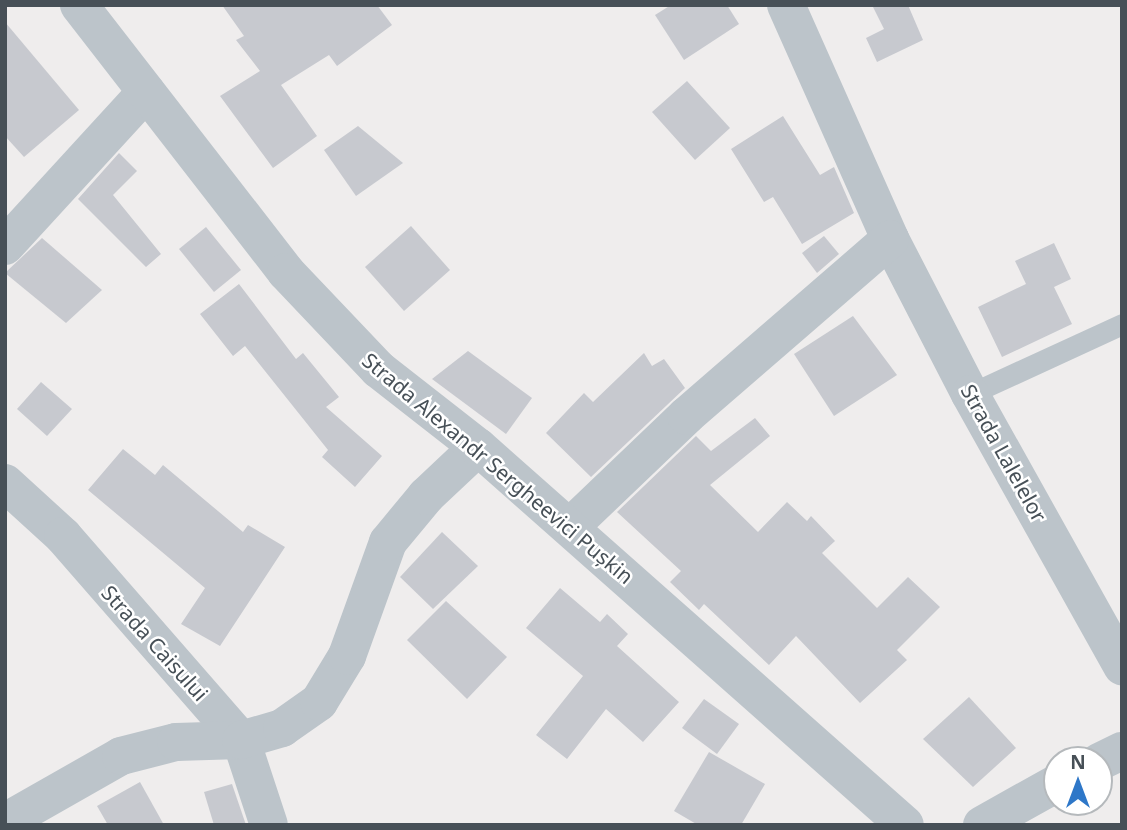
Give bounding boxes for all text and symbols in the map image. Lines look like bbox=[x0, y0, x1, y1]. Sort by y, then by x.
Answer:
street label: Strada Alexandr Sergheevici Pușkin bbox=[357, 347, 639, 589]
street label: Strada Lalelelor bbox=[956, 380, 1052, 526]
street label: Strada Caisului bbox=[97, 580, 213, 706]
north arrow bbox=[1043, 746, 1113, 816]
text: N bbox=[1070, 749, 1086, 775]

